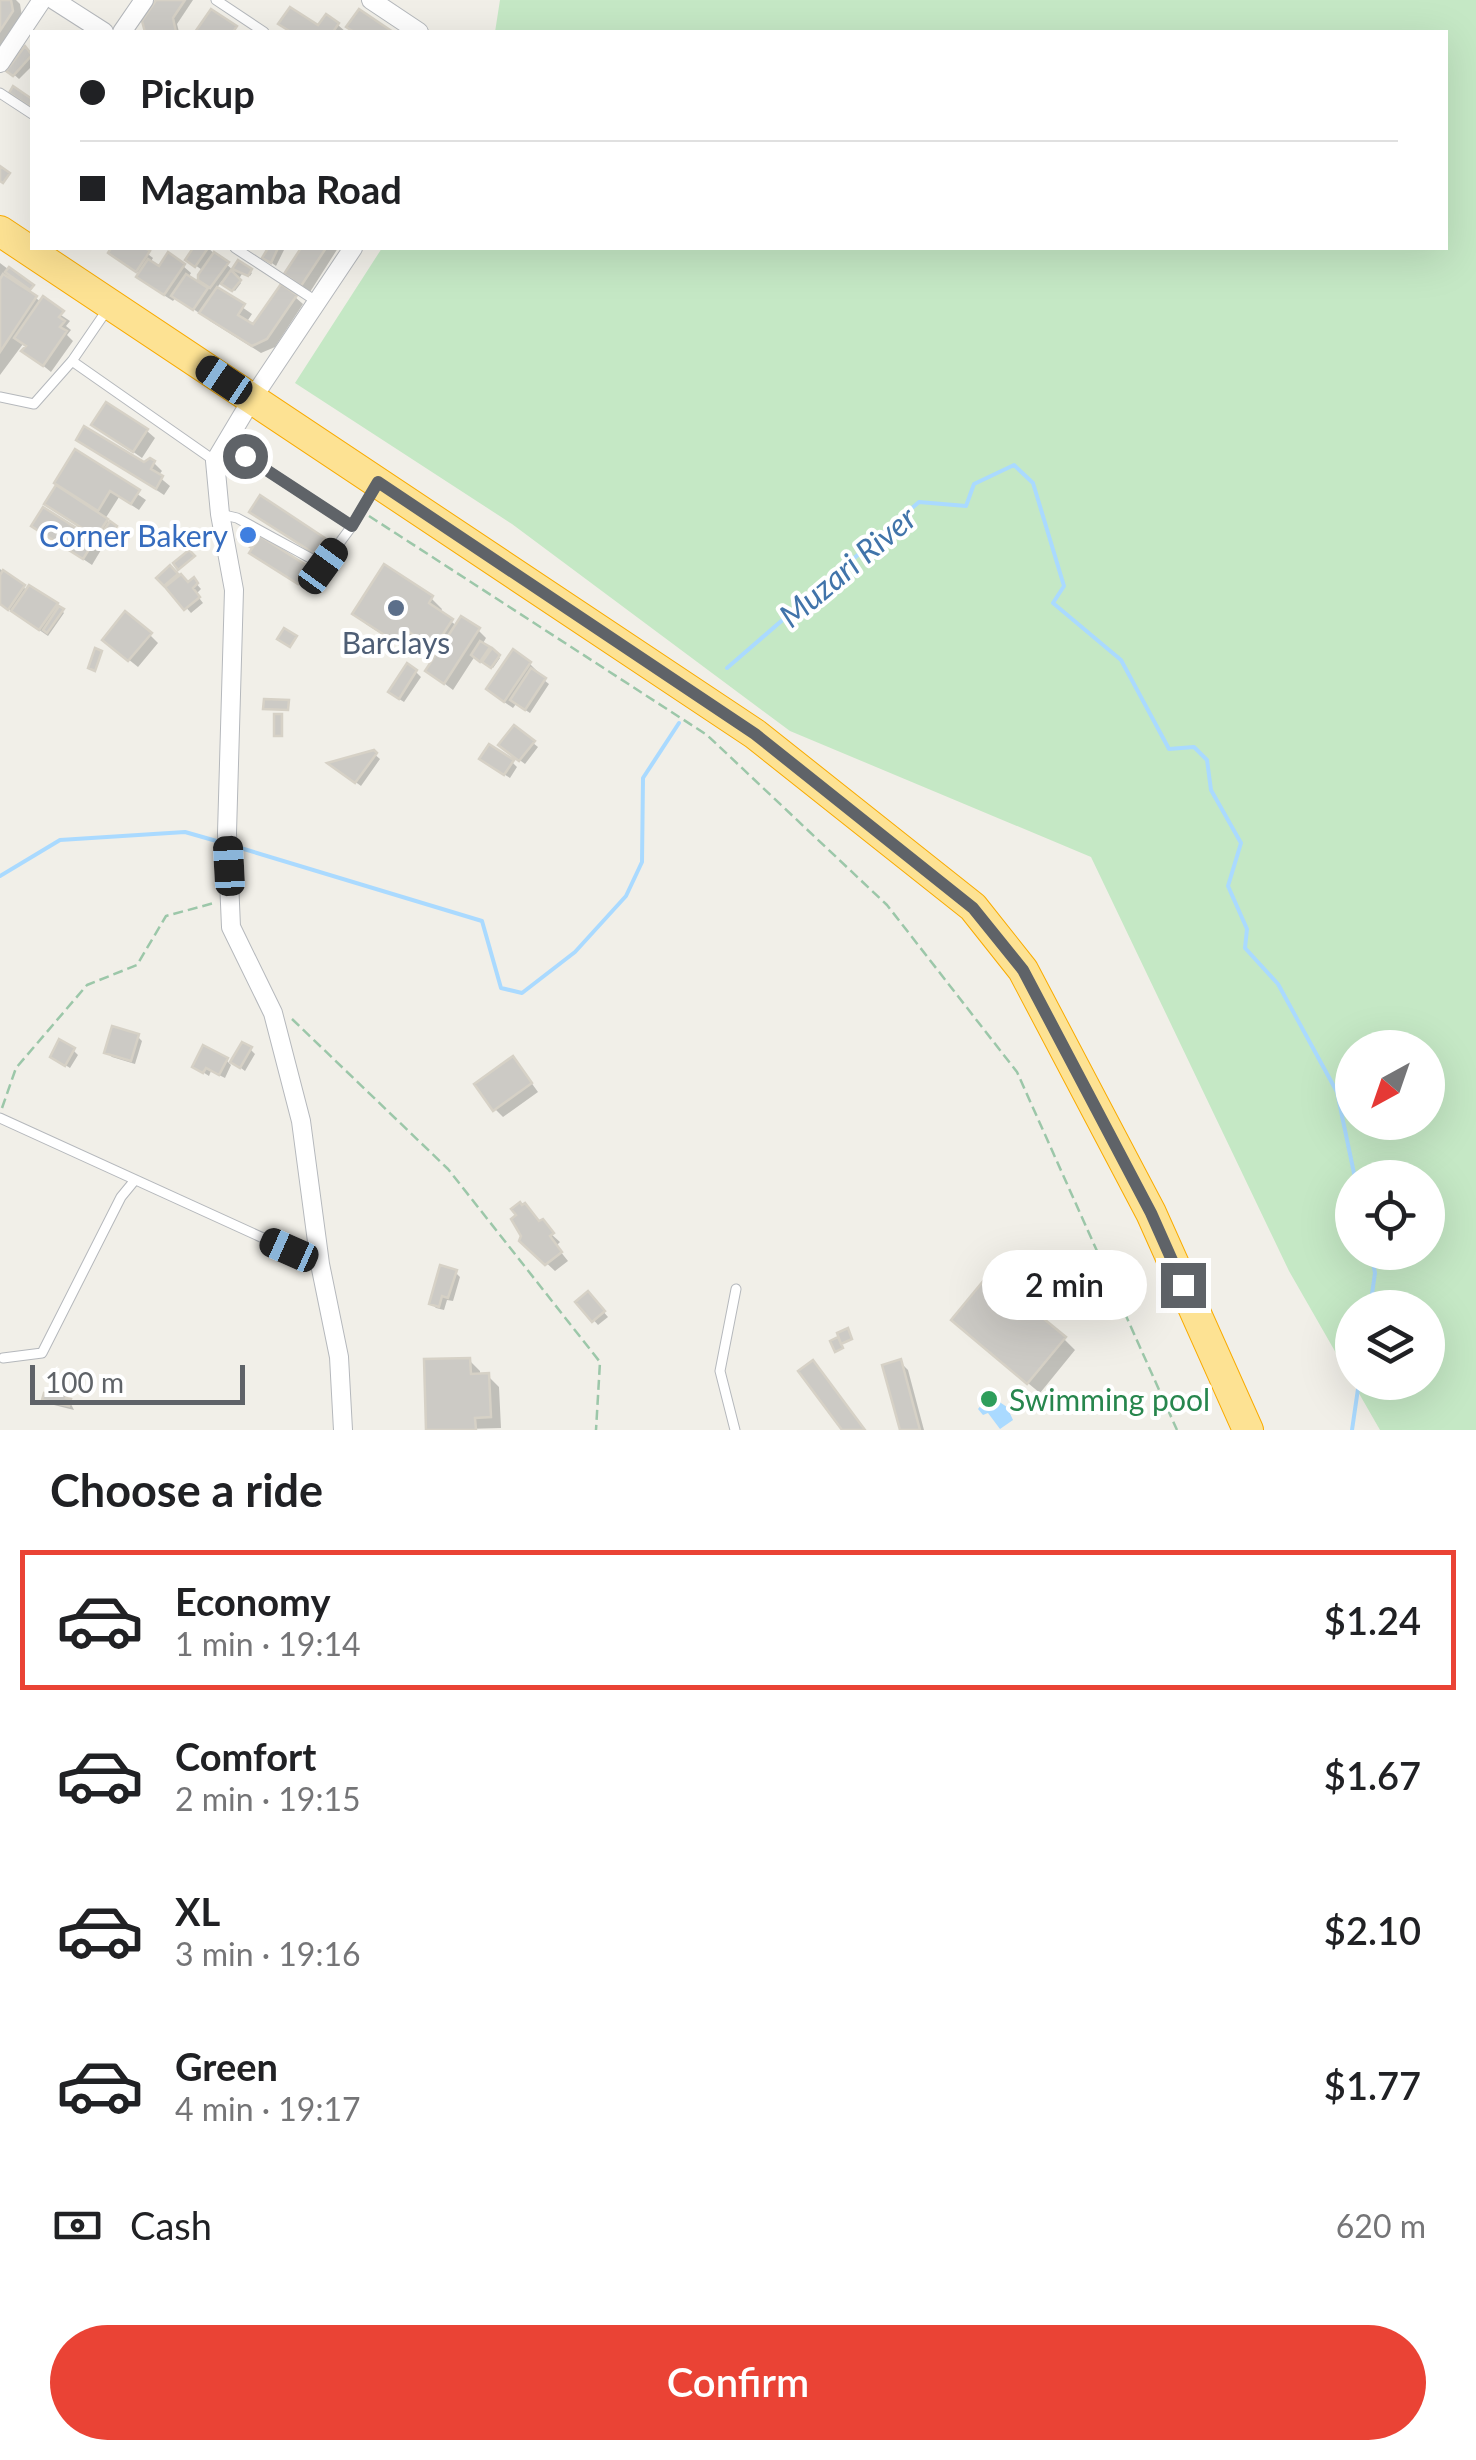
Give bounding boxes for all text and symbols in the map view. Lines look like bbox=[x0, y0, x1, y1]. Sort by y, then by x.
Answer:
text: Pickup bbox=[140, 70, 255, 116]
text: Magamba Road bbox=[140, 166, 402, 212]
car bbox=[191, 351, 257, 409]
route start bbox=[223, 434, 268, 479]
water label: Muzari River bbox=[771, 497, 924, 635]
place label: Corner Bakery bbox=[39, 517, 229, 553]
marker: Corner Bakery bbox=[237, 524, 259, 546]
car bbox=[293, 533, 353, 599]
marker: Barclays bbox=[385, 597, 407, 619]
place label: Barclays bbox=[342, 624, 450, 660]
car bbox=[212, 835, 246, 897]
north arrow bbox=[1335, 1030, 1445, 1140]
map controls bbox=[1335, 1030, 1445, 1400]
button: locate bbox=[1335, 1160, 1445, 1270]
car bbox=[255, 1224, 323, 1276]
callout: 2 min bbox=[983, 1250, 1148, 1320]
route end bbox=[1161, 1263, 1206, 1308]
text: 2 min bbox=[1025, 1265, 1104, 1304]
button: layers bbox=[1335, 1290, 1445, 1400]
scale bar bbox=[30, 1360, 245, 1404]
text: 100 m bbox=[45, 1365, 124, 1399]
place label: Swimming pool bbox=[1009, 1381, 1210, 1417]
marker: Swimming pool bbox=[978, 1388, 1000, 1410]
text: Choose a ride bbox=[50, 1463, 323, 1517]
icon: car bbox=[55, 1575, 145, 1665]
text: Economy bbox=[175, 1578, 330, 1624]
text: $1.24 bbox=[1324, 1597, 1421, 1643]
text: 1 min · 19:14 bbox=[175, 1624, 361, 1663]
icon: car bbox=[55, 1730, 145, 1820]
text: Comfort bbox=[175, 1733, 316, 1779]
text: $1.67 bbox=[1324, 1752, 1421, 1798]
text: 2 min · 19:15 bbox=[175, 1779, 361, 1818]
icon: car bbox=[55, 1885, 145, 1975]
text: XL bbox=[175, 1888, 220, 1934]
text: $2.10 bbox=[1324, 1907, 1421, 1953]
text: 3 min · 19:16 bbox=[175, 1934, 361, 1973]
icon: car bbox=[55, 2040, 145, 2130]
text: Green bbox=[175, 2043, 278, 2089]
text: $1.77 bbox=[1324, 2062, 1421, 2108]
text: 4 min · 19:17 bbox=[175, 2089, 361, 2128]
icon: cash bbox=[50, 2198, 105, 2253]
text: Cash bbox=[130, 2202, 212, 2248]
text: 620 m bbox=[1336, 2206, 1426, 2245]
button: Confirm bbox=[50, 2325, 1426, 2440]

